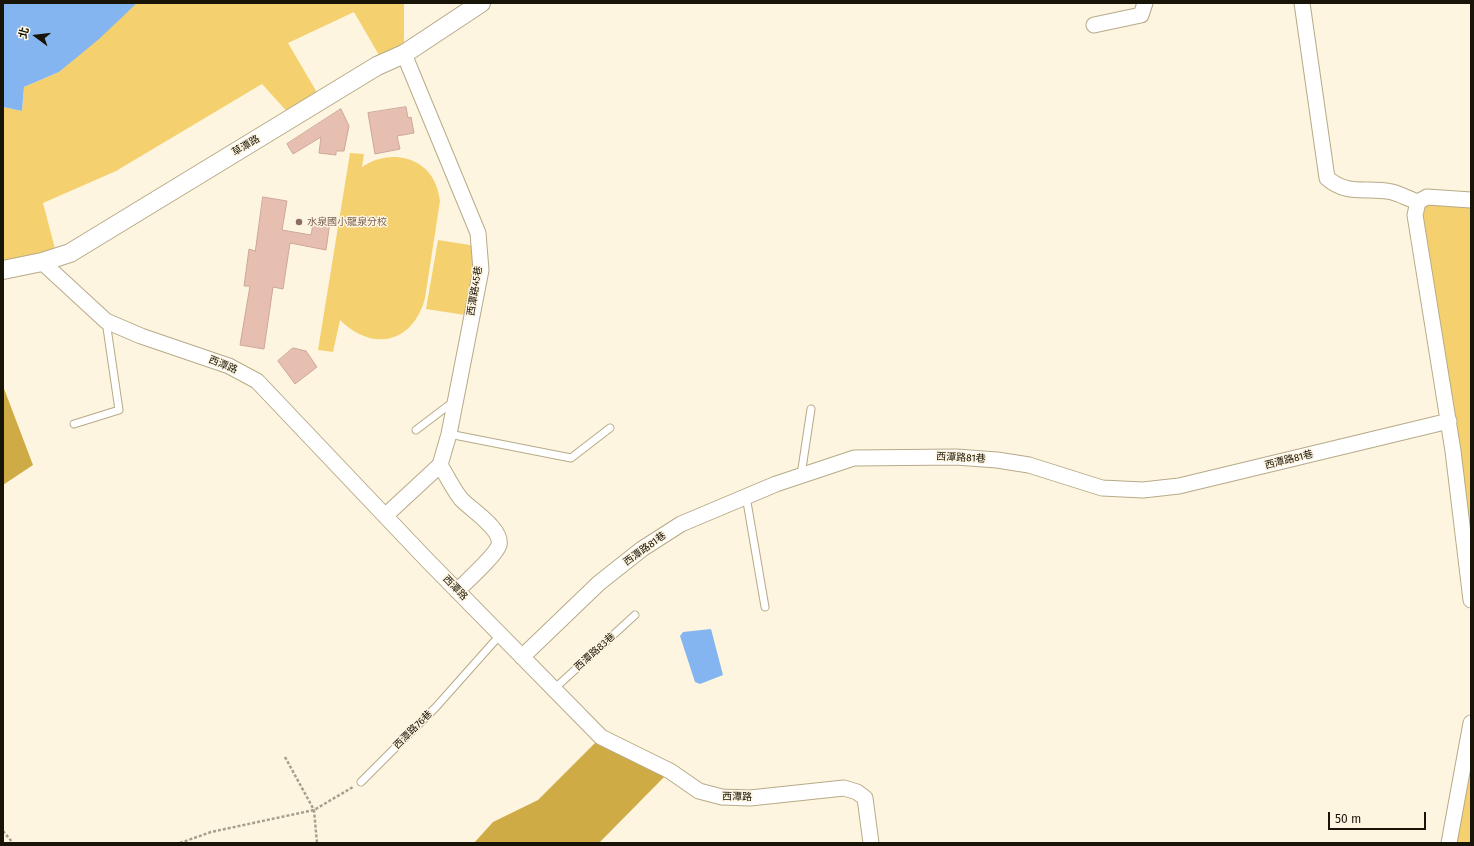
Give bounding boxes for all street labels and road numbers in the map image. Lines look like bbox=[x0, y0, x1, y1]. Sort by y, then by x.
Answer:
street label: 草潭路 bbox=[230, 133, 262, 159]
street label: 西潭路45巷 bbox=[465, 265, 485, 317]
street label: 西潭路 bbox=[207, 354, 239, 376]
street label: 西潭路81巷 bbox=[1264, 448, 1314, 472]
street label: 西潭路81巷 bbox=[936, 451, 986, 465]
street label: 西潭路81巷 bbox=[621, 530, 669, 568]
street label: 西潭路 bbox=[440, 573, 470, 603]
street label: 西潭路83巷 bbox=[572, 631, 618, 673]
street label: 西潭路76巷 bbox=[391, 708, 435, 752]
street label: 西潭路 bbox=[722, 791, 752, 803]

